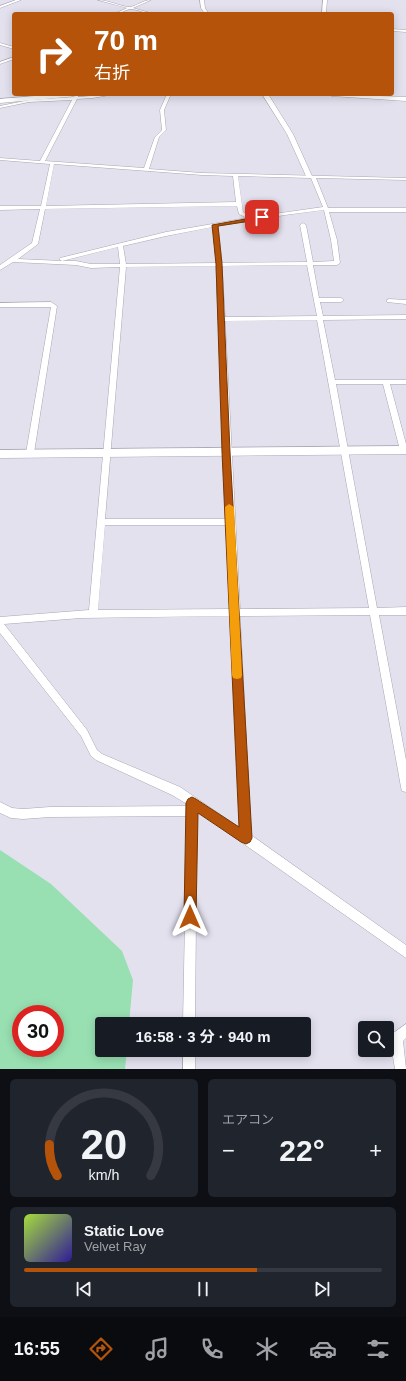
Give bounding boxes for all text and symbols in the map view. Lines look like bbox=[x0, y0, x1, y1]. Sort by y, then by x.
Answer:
text: 70 m bbox=[94, 25, 158, 56]
icon: right bbox=[28, 28, 80, 80]
text: 右折 bbox=[94, 63, 130, 83]
pin bbox=[245, 200, 279, 234]
icon: arrive bbox=[251, 206, 273, 228]
position arrow bbox=[169, 896, 211, 938]
speed limit sign: 30 bbox=[12, 1005, 64, 1057]
map controls bbox=[358, 1021, 394, 1057]
button: search bbox=[358, 1021, 394, 1057]
text: 16:58 · 3 分 · 940 m bbox=[135, 1028, 271, 1045]
text: エアコン bbox=[222, 1112, 274, 1127]
text: 20 bbox=[81, 1121, 127, 1168]
text: 22° bbox=[279, 1134, 325, 1167]
text: − bbox=[222, 1138, 235, 1163]
text: + bbox=[369, 1138, 382, 1163]
text: km/h bbox=[89, 1167, 120, 1183]
text: Static Love bbox=[84, 1222, 164, 1239]
text: Velvet Ray bbox=[84, 1239, 146, 1254]
icon: previous bbox=[73, 1278, 95, 1300]
icon: pause bbox=[192, 1278, 214, 1300]
icon: next bbox=[311, 1278, 333, 1300]
icon: directions bbox=[87, 1335, 115, 1363]
icon: music bbox=[143, 1335, 171, 1363]
icon: phone bbox=[198, 1335, 226, 1363]
icon: climate bbox=[253, 1335, 281, 1363]
icon: car bbox=[309, 1335, 337, 1363]
icon: filters bbox=[364, 1335, 392, 1363]
text: 16:55 bbox=[14, 1339, 60, 1359]

